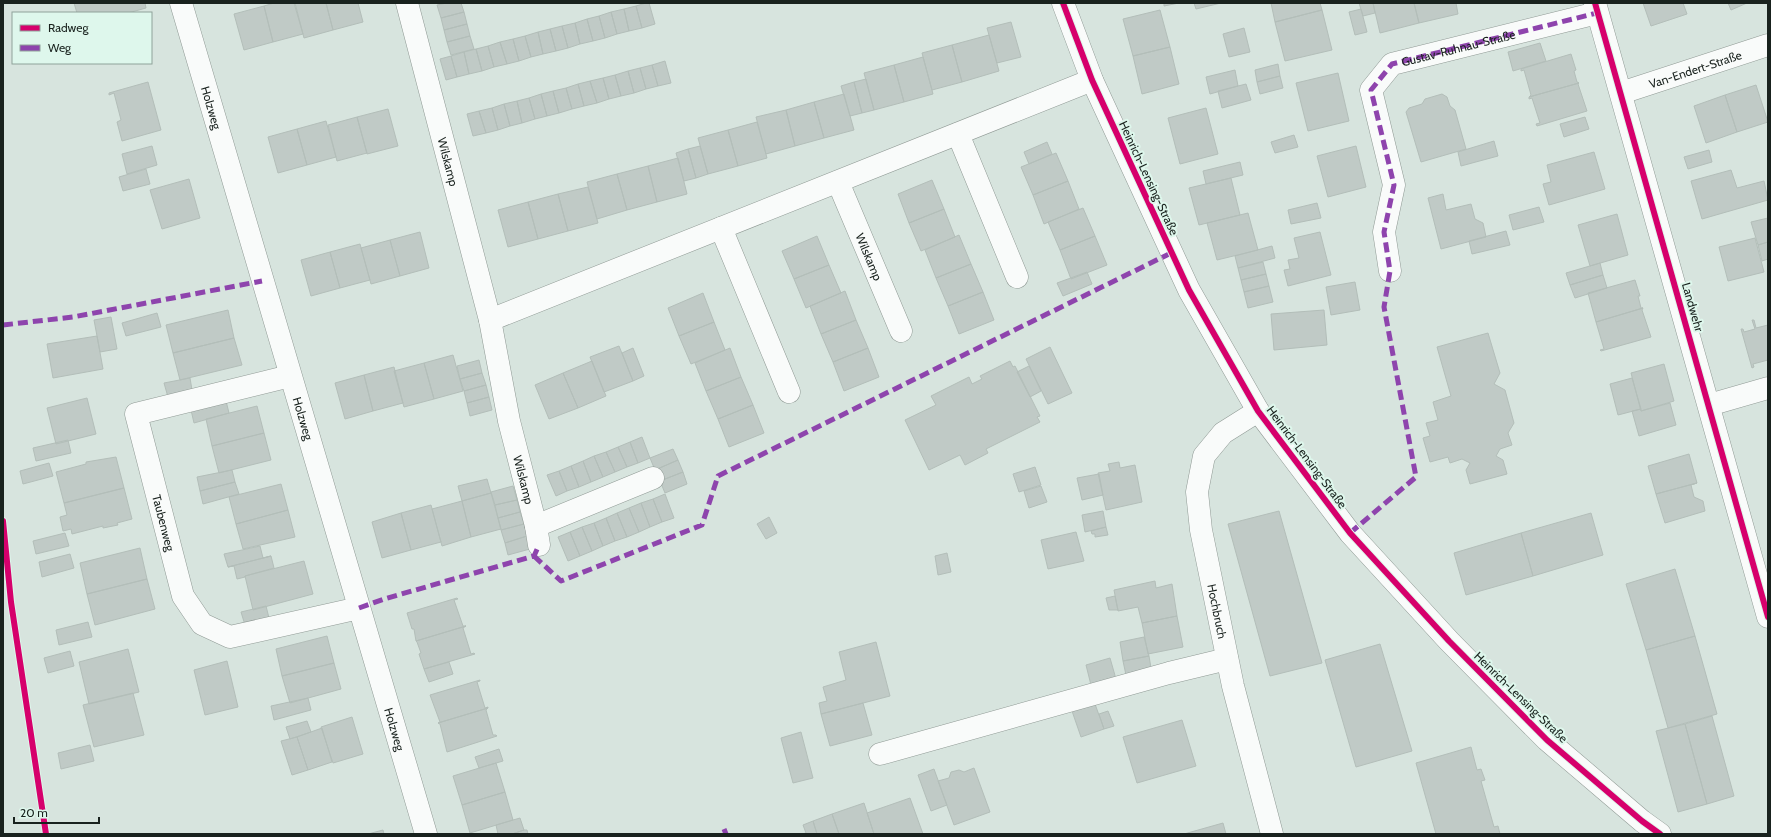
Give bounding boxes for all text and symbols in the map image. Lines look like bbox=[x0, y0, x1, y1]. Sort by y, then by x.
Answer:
legend bbox=[12, 12, 152, 64]
text: Radweg bbox=[48, 20, 89, 35]
street label: Gustav-Ruhnau-Straße bbox=[1400, 26, 1517, 69]
text: Weg bbox=[48, 40, 72, 55]
street label: Van-Endert-Straße bbox=[1647, 47, 1743, 91]
street label: Holzweg bbox=[198, 84, 226, 132]
street label: Heinrich-Lensing-Straße bbox=[1116, 118, 1182, 238]
street label: Wilskamp bbox=[435, 136, 462, 188]
street label: Wilskamp bbox=[853, 231, 886, 283]
street label: Landwehr bbox=[1679, 281, 1707, 333]
street label: Holzweg bbox=[290, 395, 317, 443]
street label: Heinrich-Lensing-Straße bbox=[1264, 403, 1350, 511]
street label: Wilskamp bbox=[511, 454, 538, 506]
street label: Taubenweg bbox=[150, 493, 179, 554]
street label: Hochbruch bbox=[1205, 582, 1231, 640]
street label: Heinrich-Lensing-Straße bbox=[1471, 648, 1571, 746]
street label: Holzweg bbox=[382, 706, 409, 753]
scale bar bbox=[14, 799, 99, 825]
text: 20 m bbox=[20, 805, 48, 820]

